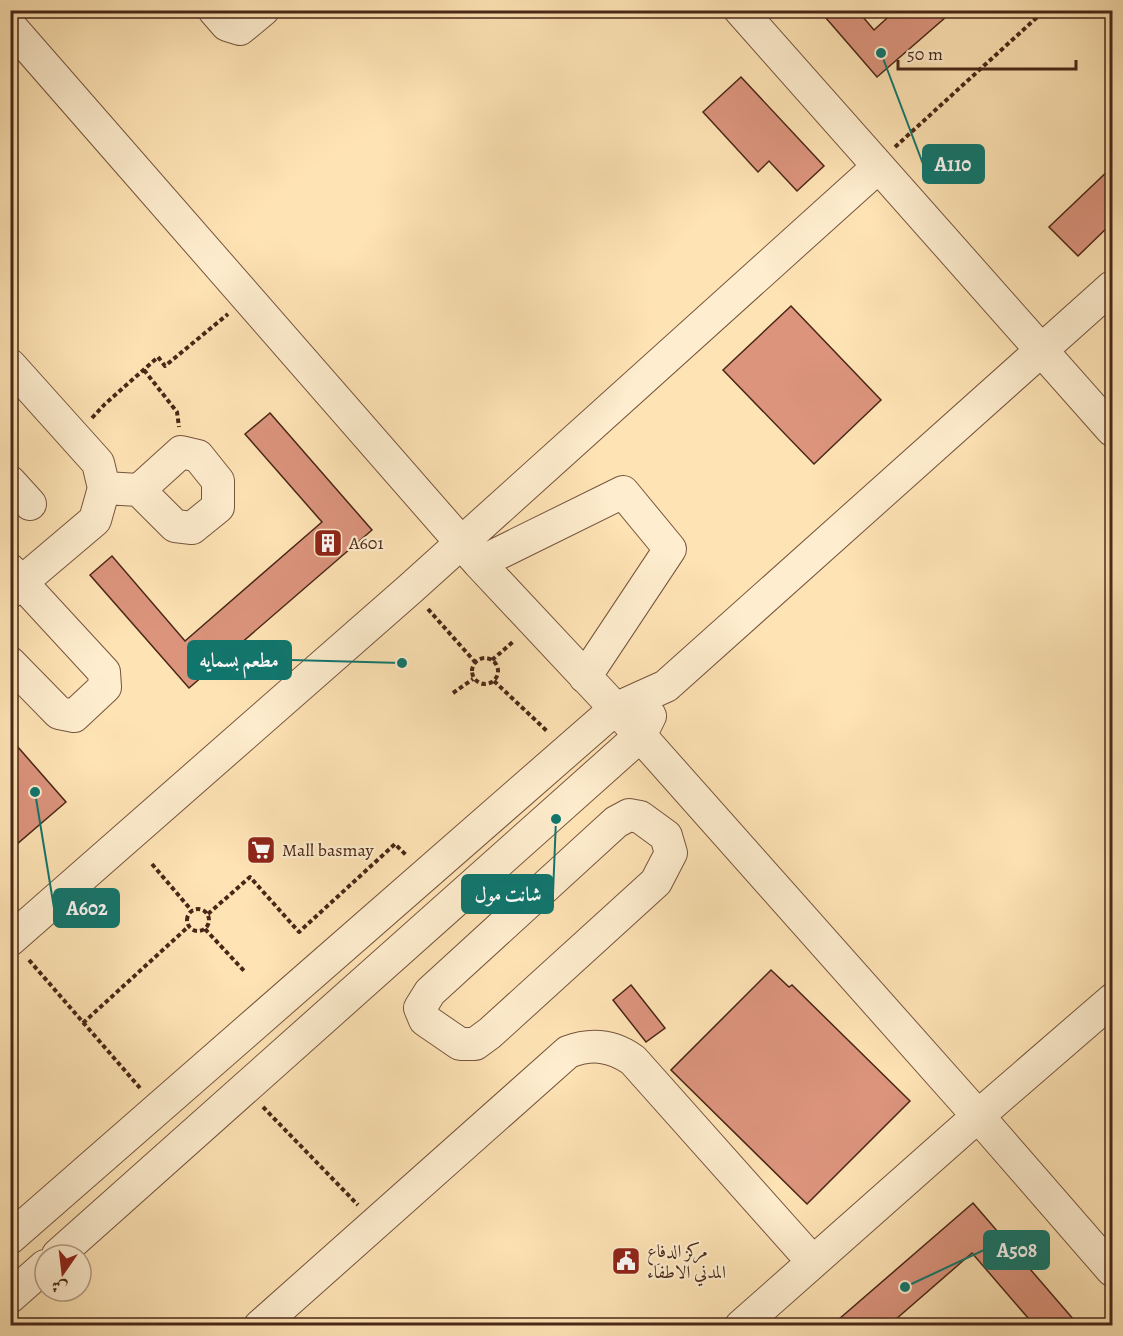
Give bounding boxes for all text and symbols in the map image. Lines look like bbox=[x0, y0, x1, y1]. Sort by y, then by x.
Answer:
scale bar bbox=[898, 33, 1076, 71]
text: 50 m bbox=[907, 42, 943, 66]
callout: A110 bbox=[923, 145, 984, 183]
text: A110 bbox=[934, 151, 971, 178]
building icon: A601 bbox=[312, 527, 344, 559]
place label: A601 bbox=[348, 531, 384, 555]
callout: مطعم بسمايه bbox=[188, 641, 291, 679]
text: مطعم بسمايه bbox=[199, 647, 279, 679]
supermarket icon: Mall basmay bbox=[245, 834, 277, 866]
place label: Mall basmay bbox=[282, 838, 375, 862]
callout: شانت مول bbox=[462, 875, 553, 913]
text: شانت مول bbox=[474, 881, 542, 908]
callout: A602 bbox=[54, 889, 119, 927]
text: A602 bbox=[65, 895, 108, 922]
callout: A508 bbox=[984, 1231, 1049, 1269]
text: A508 bbox=[996, 1237, 1037, 1264]
place label: مركز الدفاع المدني الاطفاء bbox=[647, 1239, 726, 1287]
north arrow bbox=[33, 1243, 93, 1303]
public building icon: مركز الدفاع المدني الاطفاء bbox=[610, 1245, 642, 1277]
text: ش bbox=[49, 1274, 70, 1299]

